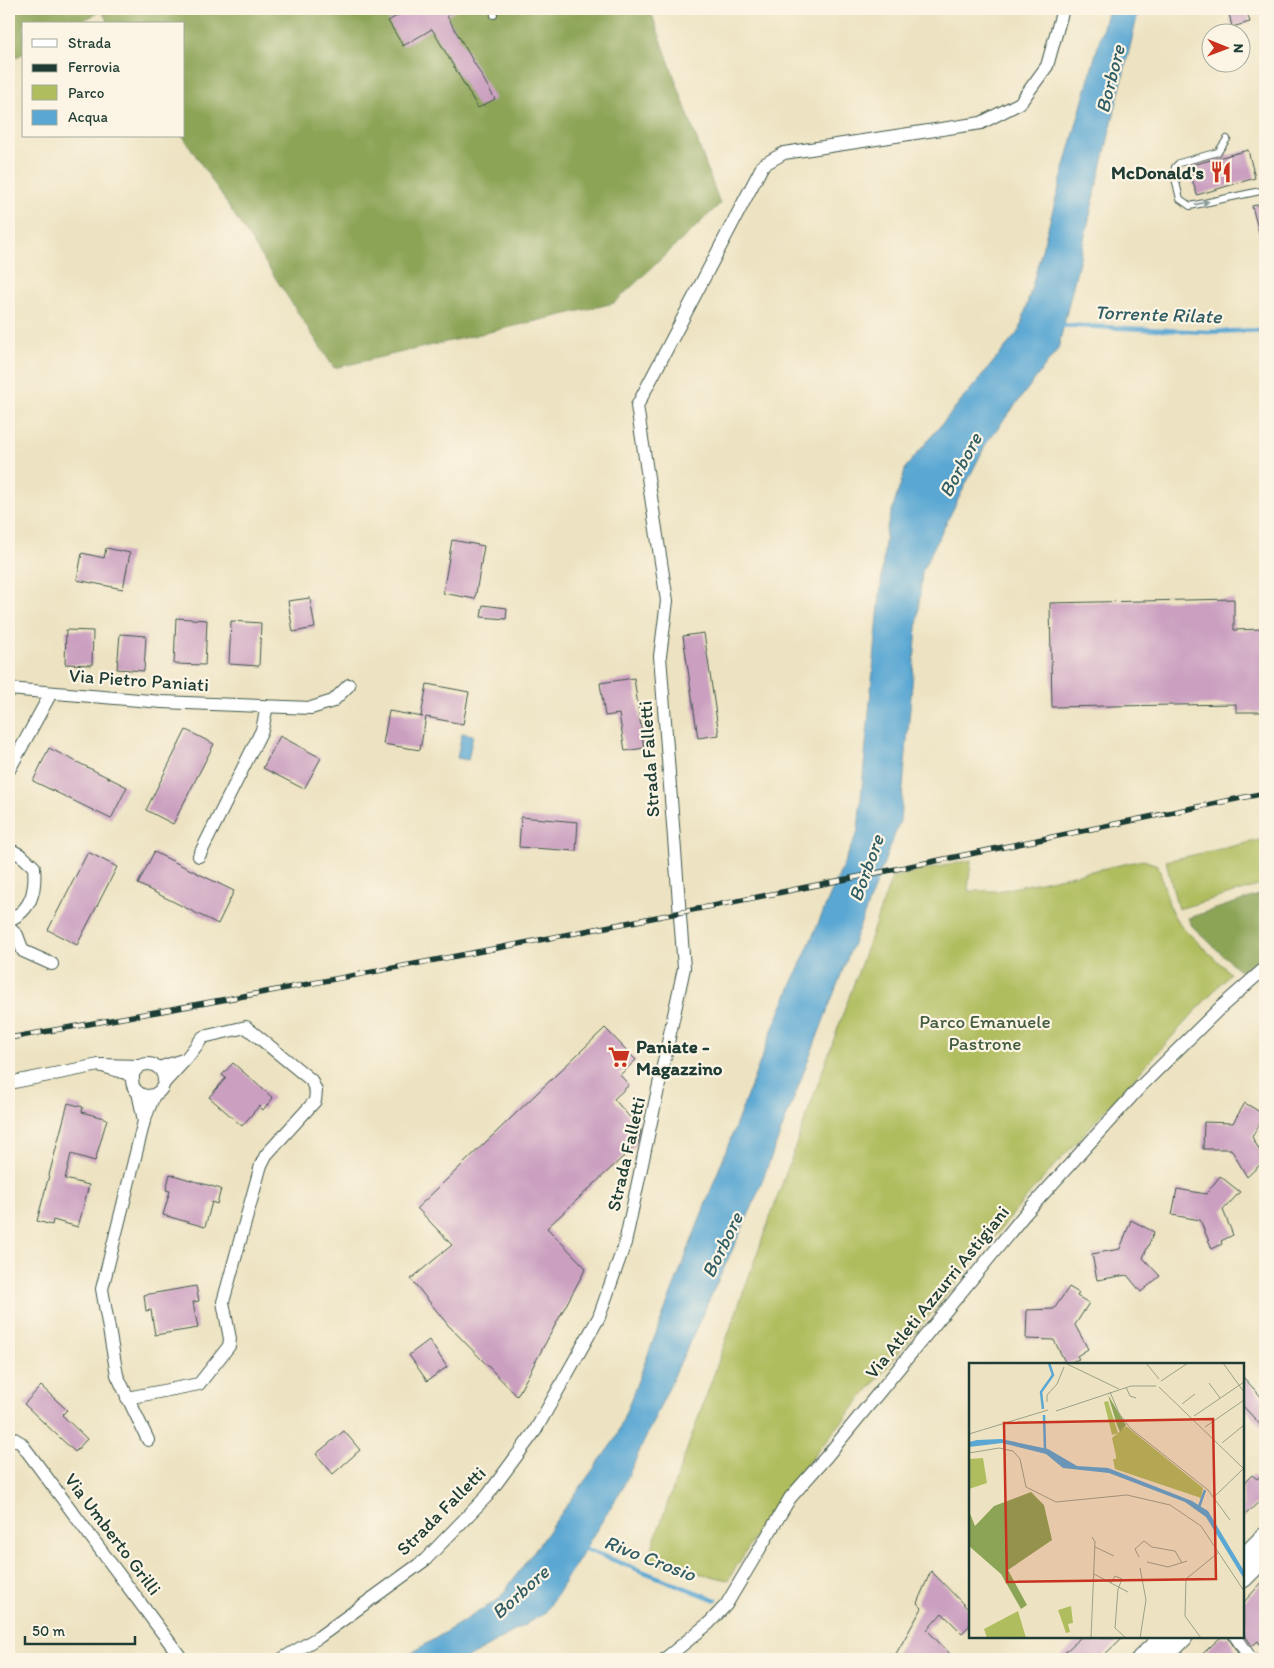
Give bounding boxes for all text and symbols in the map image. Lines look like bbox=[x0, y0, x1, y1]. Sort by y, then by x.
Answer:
legend bbox=[22, 22, 185, 138]
north arrow bbox=[1202, 22, 1252, 72]
text: Strada bbox=[68, 34, 112, 52]
water label: Borbore bbox=[1090, 41, 1130, 115]
text: N bbox=[1230, 43, 1247, 53]
text: Ferrovia bbox=[68, 58, 120, 76]
text: Parco bbox=[68, 84, 104, 102]
text: Acqua bbox=[68, 108, 109, 126]
restaurant icon: McDonald's bbox=[1208, 159, 1234, 185]
place label: McDonald's bbox=[1111, 161, 1205, 184]
one-way arrow bbox=[1194, 199, 1209, 207]
water label: Torrente Rilate bbox=[1094, 300, 1223, 328]
water label: Borbore bbox=[933, 428, 987, 501]
street label: Via Pietro Paniati bbox=[68, 664, 210, 696]
street label: Strada Falletti bbox=[633, 700, 665, 818]
water label: Borbore bbox=[843, 830, 890, 905]
park label: Parco Emanuele Pastrone bbox=[919, 1010, 1051, 1055]
place label: Paniate - Magazzino bbox=[636, 1035, 723, 1080]
supermarket icon: Paniate - Magazzino bbox=[606, 1044, 632, 1070]
street label: Strada Falletti bbox=[602, 1095, 650, 1213]
street label: Via Atleti Azzurri Astigiani bbox=[860, 1201, 1014, 1383]
water label: Borbore bbox=[696, 1207, 749, 1281]
inset map bbox=[969, 1363, 1244, 1638]
street label: Strada Falletti bbox=[392, 1462, 490, 1560]
street label: Via Umberto Grilli bbox=[60, 1468, 166, 1600]
water label: Rivo Crosio bbox=[601, 1530, 700, 1587]
water label: Borbore bbox=[486, 1559, 555, 1624]
scale bar bbox=[25, 1613, 135, 1645]
text: 50 m bbox=[32, 1622, 65, 1640]

